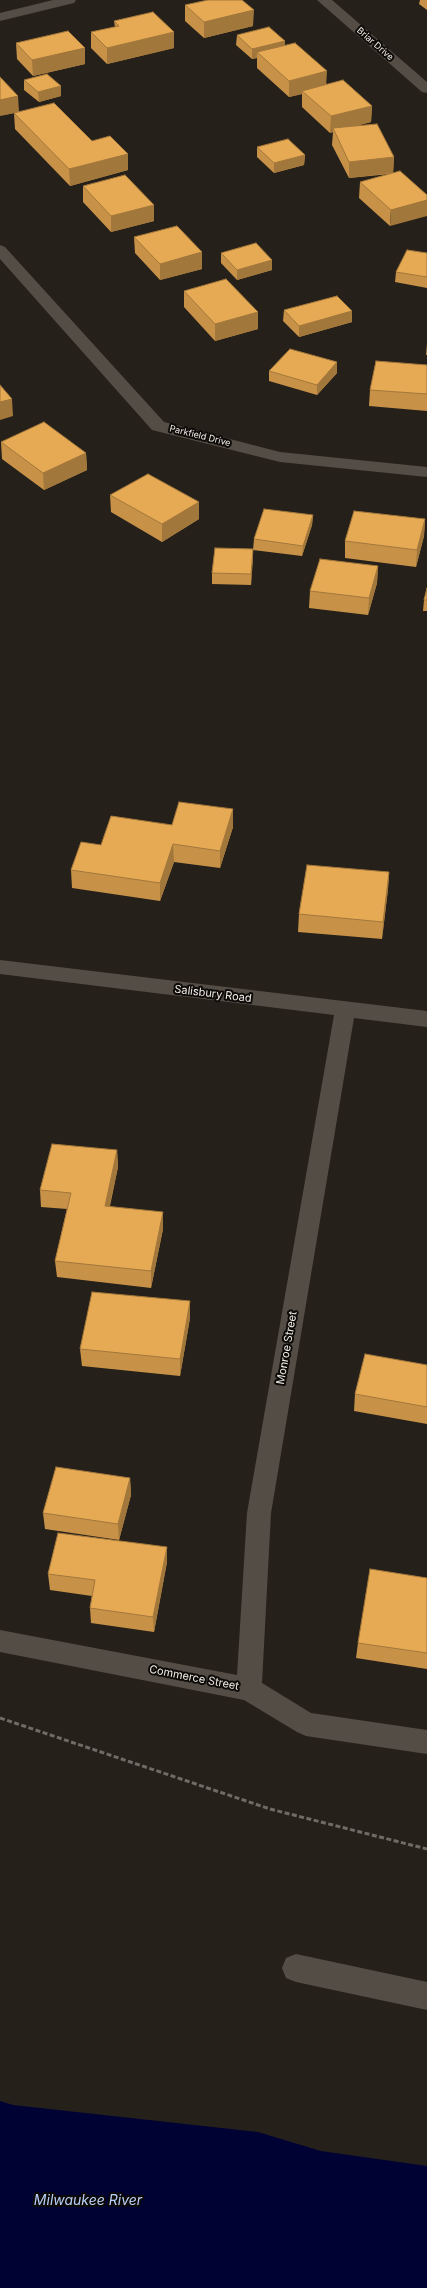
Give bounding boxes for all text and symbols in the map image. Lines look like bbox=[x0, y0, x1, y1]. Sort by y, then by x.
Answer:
street label: Briar Drive bbox=[355, 25, 395, 63]
street label: Parkfield Drive bbox=[168, 423, 232, 449]
street label: Salisbury Road bbox=[174, 983, 252, 1005]
street label: Monroe Street bbox=[274, 1310, 300, 1386]
street label: Commerce Street bbox=[148, 1663, 240, 1693]
water label: Milwaukee River bbox=[34, 2193, 142, 2209]

